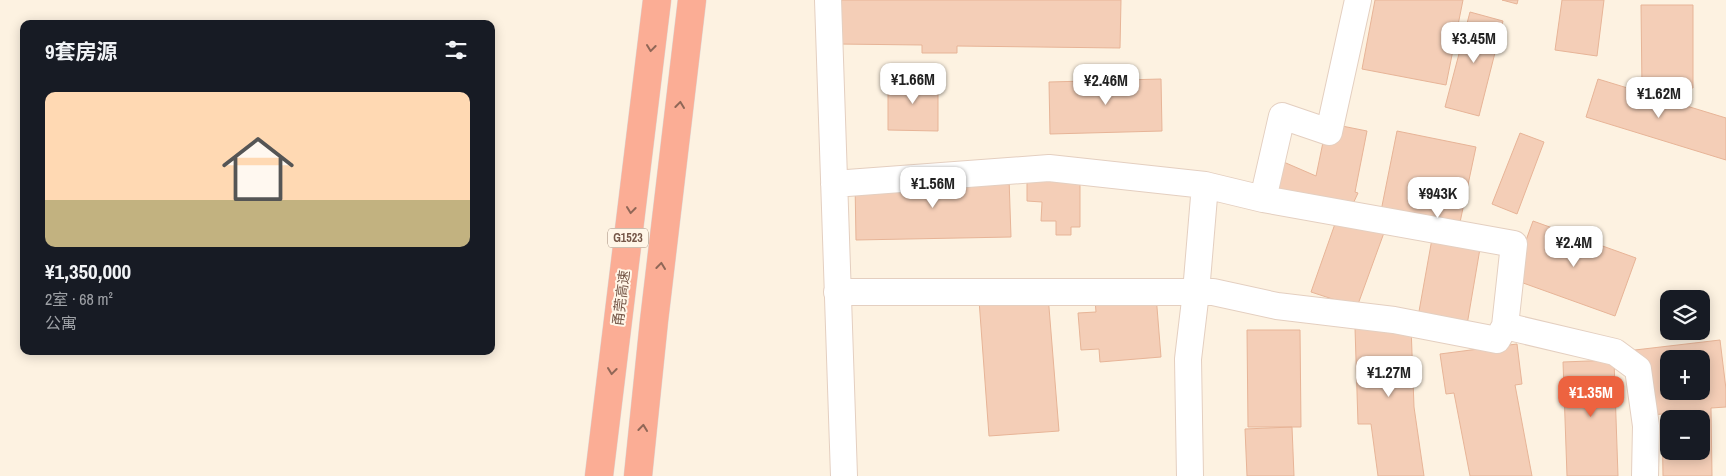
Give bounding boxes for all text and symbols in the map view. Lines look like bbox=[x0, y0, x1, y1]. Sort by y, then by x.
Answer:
pin: ¥3.45M bbox=[1433, 22, 1515, 64]
text: ¥3.45M bbox=[1452, 27, 1496, 49]
icon: filters bbox=[442, 36, 470, 64]
text: 9套房源 bbox=[45, 37, 118, 66]
one-way arrow bbox=[646, 45, 657, 53]
pin: ¥1.66M bbox=[872, 62, 954, 105]
pin: ¥2.46M bbox=[1065, 64, 1147, 106]
text: ¥1.66M bbox=[891, 68, 935, 90]
text: ¥2.46M bbox=[1084, 69, 1128, 91]
pin: ¥1.62M bbox=[1618, 76, 1700, 119]
text: ¥1.62M bbox=[1637, 82, 1681, 104]
one-way arrow bbox=[674, 100, 685, 108]
icon: home bbox=[213, 124, 303, 214]
pin: ¥1.56M bbox=[892, 166, 974, 209]
text: ¥1.56M bbox=[911, 172, 955, 194]
pin: ¥943K bbox=[1403, 176, 1473, 219]
text: ¥943K bbox=[1419, 182, 1457, 204]
one-way arrow bbox=[626, 206, 637, 214]
pin: ¥2.4M bbox=[1539, 226, 1609, 268]
road number: G1523 bbox=[608, 228, 648, 248]
text: ¥2.4M bbox=[1556, 231, 1592, 253]
text: ¥1,350,000 bbox=[45, 257, 131, 286]
one-way arrow bbox=[655, 262, 665, 270]
street label: 甬莞高速 bbox=[609, 269, 633, 327]
text: 2室 · 68 m² bbox=[45, 288, 113, 310]
map controls bbox=[1660, 290, 1710, 460]
button: layers bbox=[1660, 290, 1710, 340]
text: 公寓 bbox=[45, 312, 77, 334]
button: + bbox=[1660, 350, 1710, 400]
pin: ¥1.27M bbox=[1348, 356, 1430, 398]
text: ¥1.27M bbox=[1367, 361, 1411, 383]
one-way arrow bbox=[607, 367, 618, 375]
pin: ¥1.35M bbox=[1550, 376, 1632, 418]
text: ¥1.35M bbox=[1569, 381, 1613, 403]
button: − bbox=[1660, 410, 1710, 460]
one-way arrow bbox=[637, 423, 648, 431]

